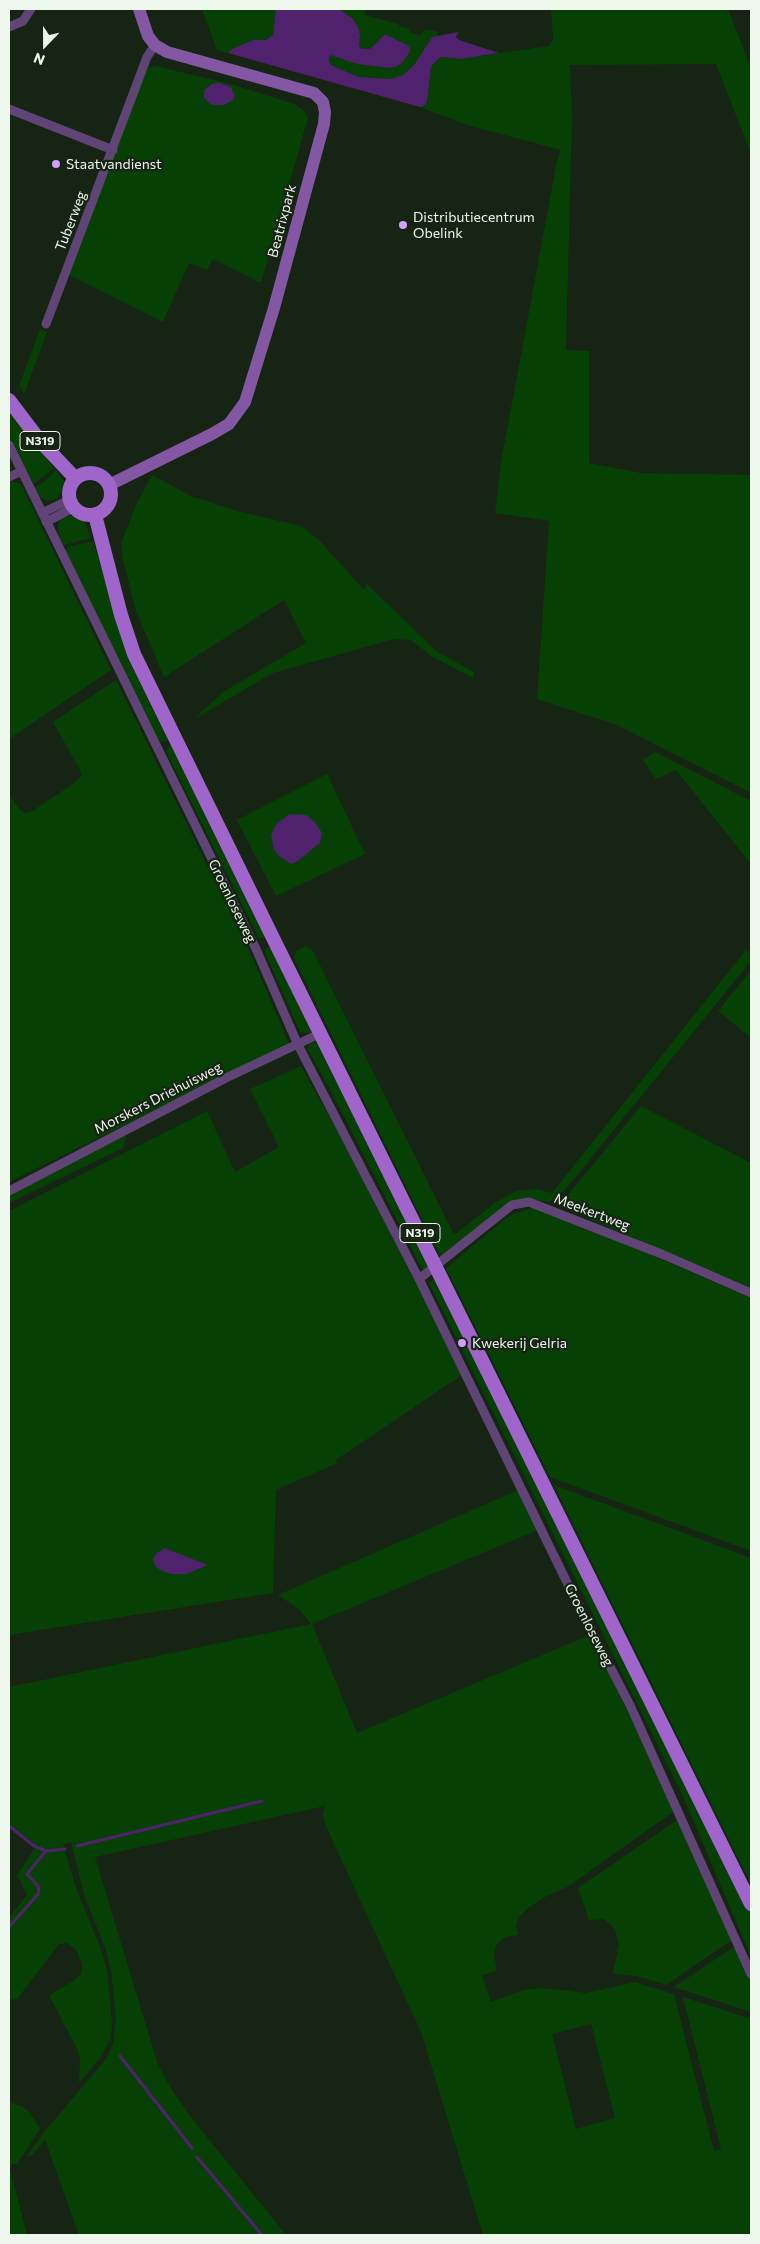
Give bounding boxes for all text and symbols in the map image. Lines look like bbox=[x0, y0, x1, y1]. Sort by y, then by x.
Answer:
north arrow bbox=[20, 20, 70, 70]
text: N bbox=[31, 50, 47, 69]
place label: Staatvandienst bbox=[66, 156, 162, 172]
marker: Staatvandienst bbox=[50, 158, 62, 170]
street label: Beatrixpark bbox=[264, 183, 300, 259]
street label: Tuberweg bbox=[52, 189, 90, 253]
place label: Distributiecentrum Obelink bbox=[413, 209, 535, 242]
marker: Distributiecentrum Obelink bbox=[397, 219, 409, 231]
road number: N319 bbox=[20, 432, 60, 451]
street label: Groenloseweg bbox=[205, 857, 259, 945]
street label: Morskers Driehuisweg bbox=[91, 1059, 225, 1137]
street label: Meekertweg bbox=[552, 1190, 632, 1234]
road number: N319 bbox=[400, 1224, 440, 1242]
place label: Kwekerij Gelria bbox=[472, 1335, 567, 1351]
marker: Kwekerij Gelria bbox=[456, 1337, 468, 1349]
street label: Groenloseweg bbox=[561, 1581, 617, 1669]

